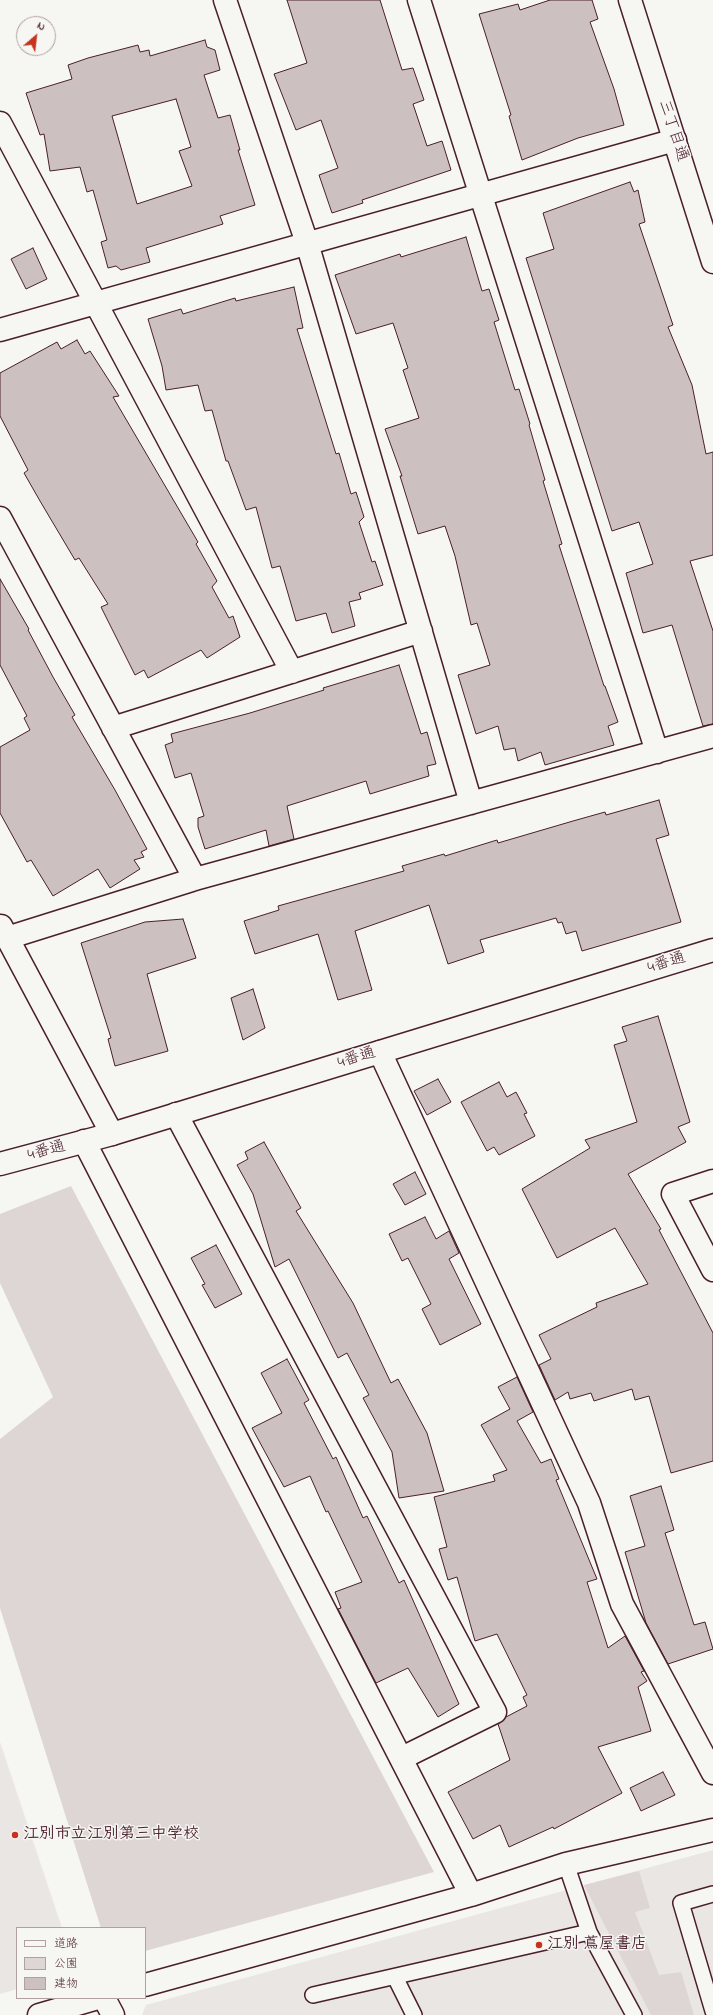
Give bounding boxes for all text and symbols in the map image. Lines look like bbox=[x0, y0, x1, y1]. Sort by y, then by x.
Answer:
north arrow bbox=[16, 16, 56, 56]
text: N bbox=[34, 17, 48, 35]
street label: 三丁目通 bbox=[653, 98, 691, 164]
street label: 4番通 bbox=[646, 949, 688, 979]
street label: 4番通 bbox=[336, 1044, 378, 1074]
street label: 4番通 bbox=[26, 1138, 68, 1166]
place label: 江別市立江別第三中学校 bbox=[23, 1825, 199, 1845]
marker: 江別市立江別第三中学校 bbox=[10, 1830, 20, 1840]
legend bbox=[16, 1927, 146, 1999]
text: 道路 bbox=[54, 1935, 78, 1953]
place label: 江別 蔦屋書店 bbox=[547, 1935, 647, 1955]
marker: 江別 蔦屋書店 bbox=[534, 1940, 544, 1950]
text: 公園 bbox=[54, 1955, 78, 1973]
text: 建物 bbox=[54, 1975, 78, 1993]

